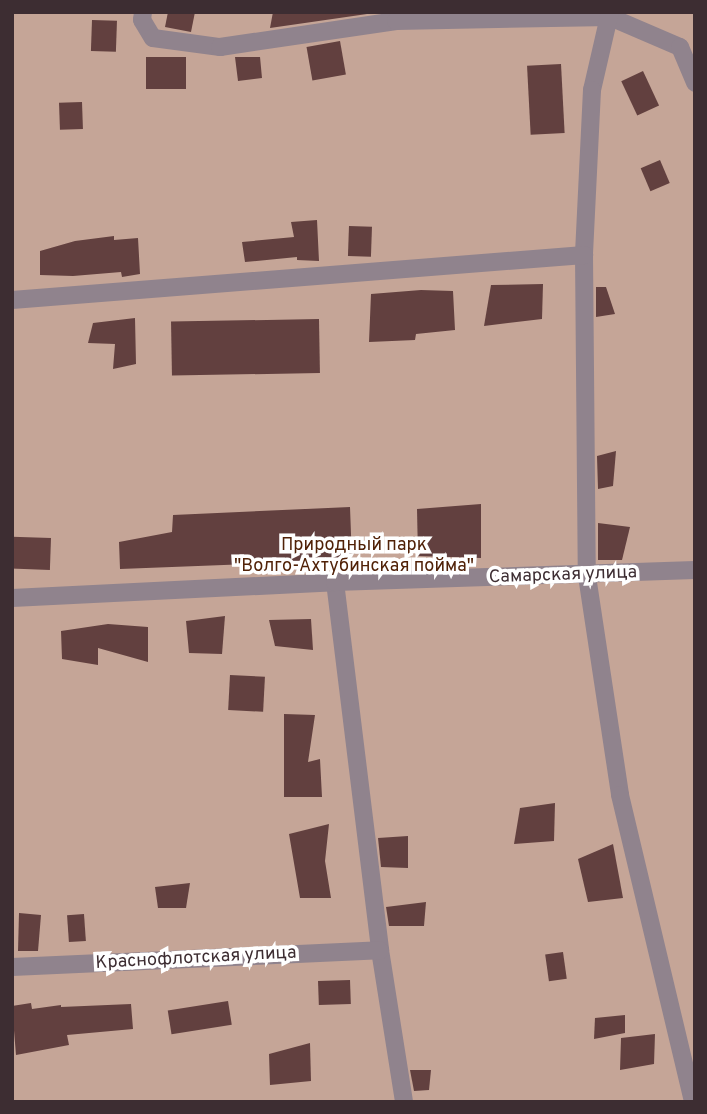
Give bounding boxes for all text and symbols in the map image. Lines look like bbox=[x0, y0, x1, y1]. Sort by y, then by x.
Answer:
park label: Природный парк "Волго-Ахтубинская пойма" bbox=[234, 536, 474, 578]
street label: Самарская улица bbox=[488, 563, 638, 589]
street label: Краснофлотская улица bbox=[95, 943, 297, 975]

